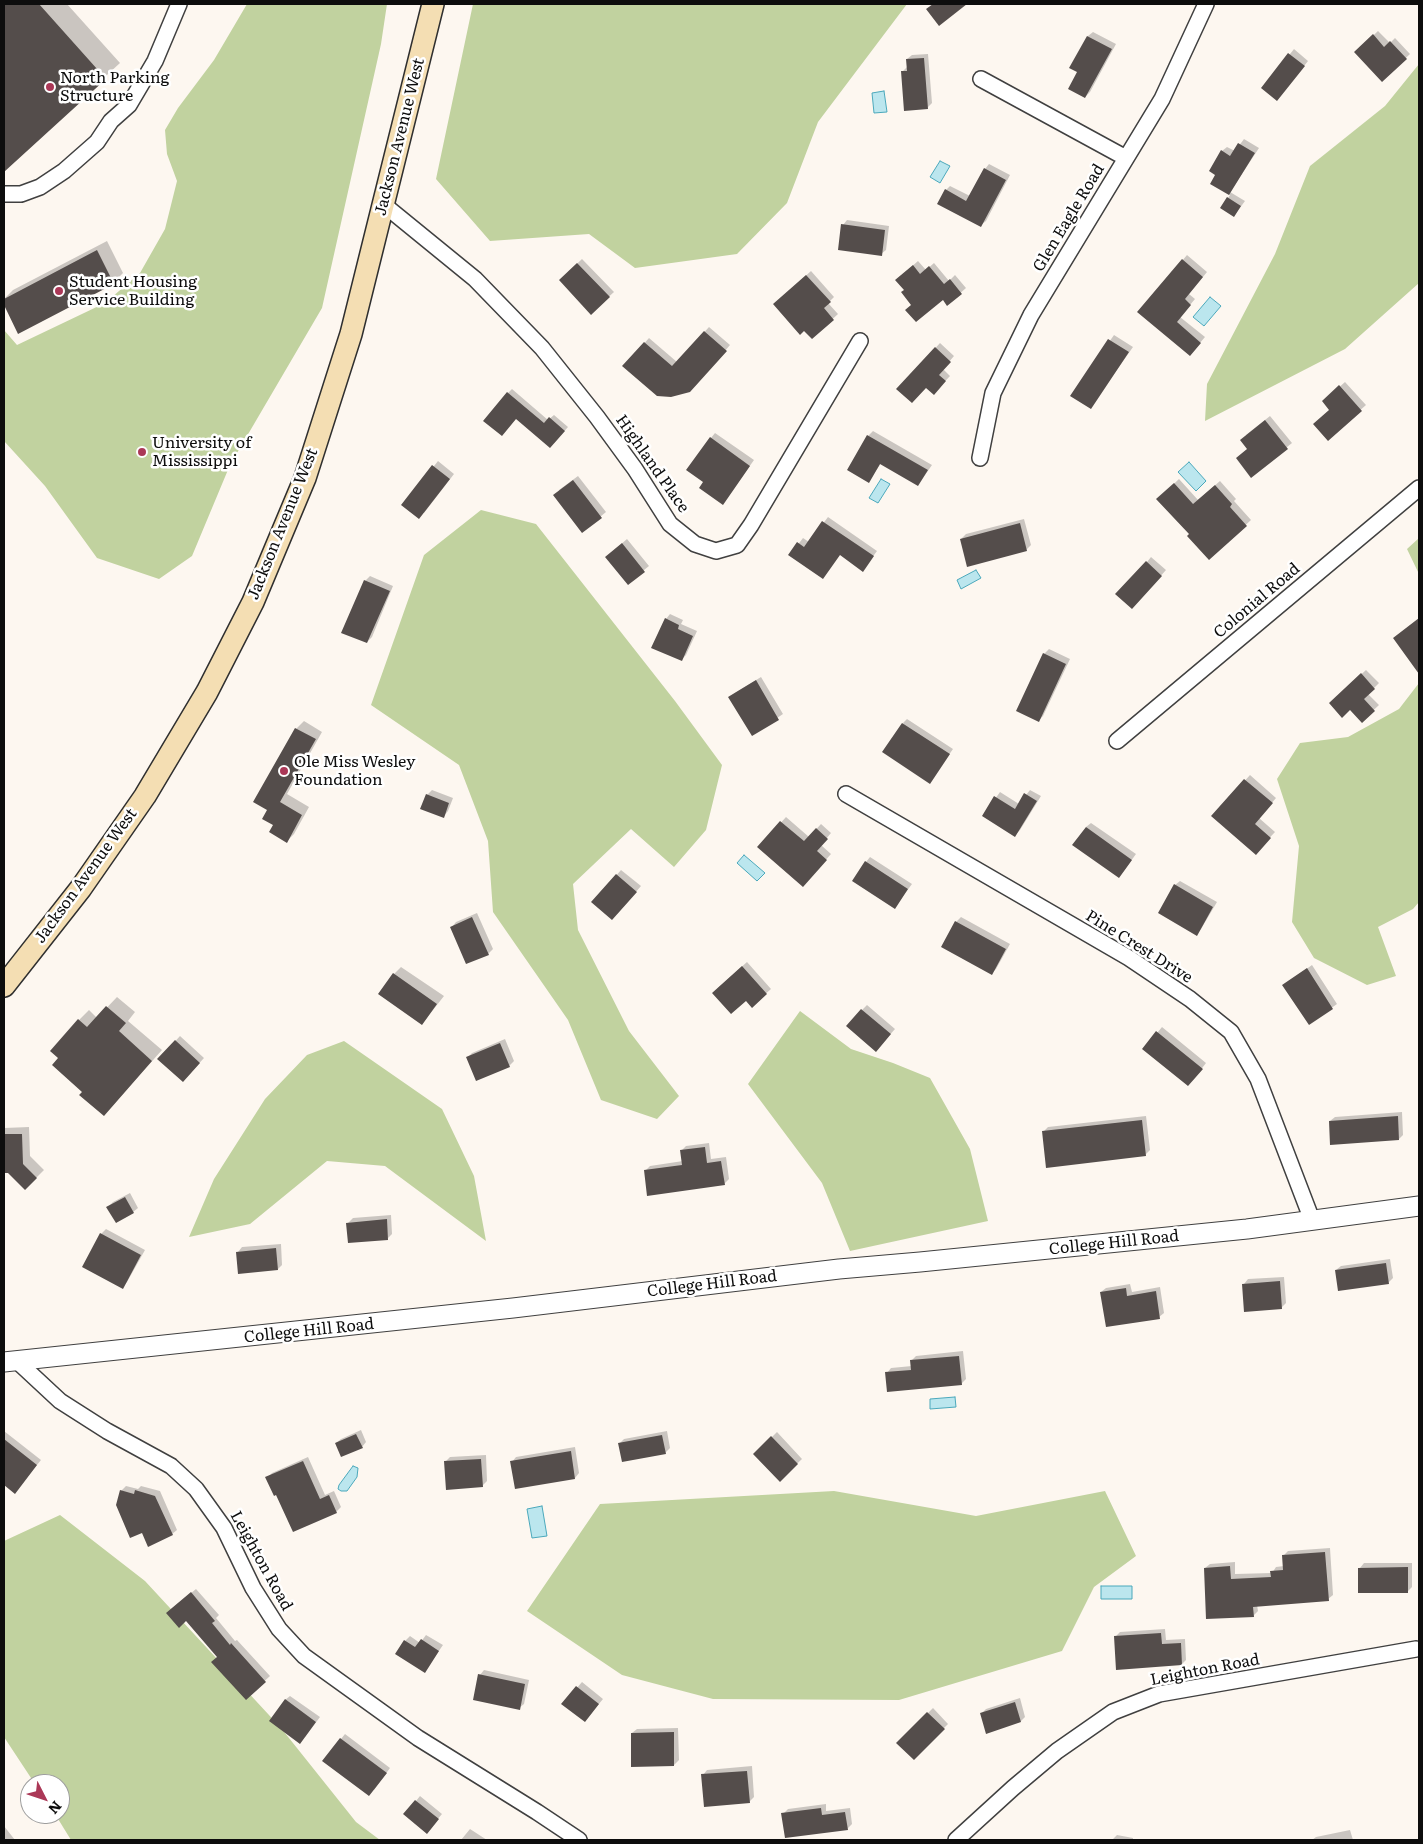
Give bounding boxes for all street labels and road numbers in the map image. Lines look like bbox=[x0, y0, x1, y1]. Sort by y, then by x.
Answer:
street label: Jackson Avenue West bbox=[371, 56, 429, 218]
street label: Glen Eagle Road bbox=[1029, 161, 1109, 275]
street label: Highland Place bbox=[611, 411, 693, 517]
street label: Jackson Avenue West bbox=[244, 445, 322, 603]
street label: Colonial Road bbox=[1210, 559, 1304, 643]
street label: Jackson Avenue West bbox=[31, 805, 141, 947]
street label: Pine Crest Drive bbox=[1082, 906, 1196, 988]
street label: College Hill Road bbox=[1048, 1227, 1180, 1259]
street label: College Hill Road bbox=[646, 1267, 778, 1301]
street label: College Hill Road bbox=[243, 1315, 375, 1347]
street label: Leighton Road bbox=[226, 1508, 296, 1614]
street label: Leighton Road bbox=[1149, 1650, 1261, 1690]

